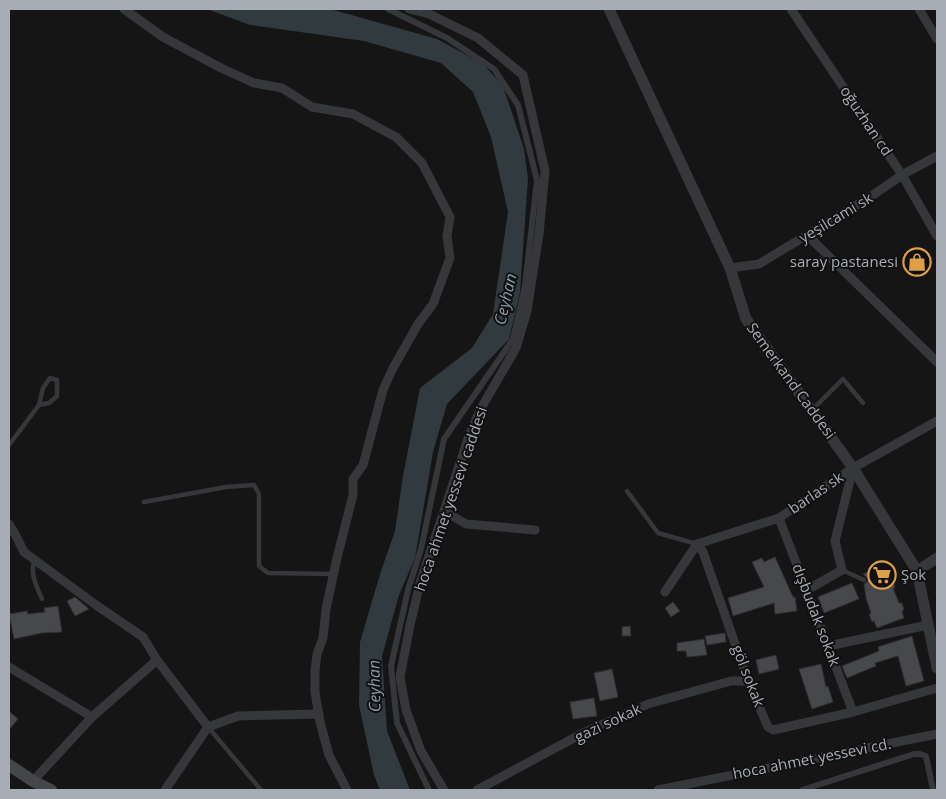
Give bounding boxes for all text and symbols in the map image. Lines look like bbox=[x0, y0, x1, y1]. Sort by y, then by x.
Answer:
street label: oğuzhan cd bbox=[836, 82, 898, 159]
street label: yeşilcami sk bbox=[795, 187, 876, 247]
shop icon: saray pastanesi bbox=[902, 247, 932, 277]
place label: saray pastanesi bbox=[790, 251, 898, 271]
water label: Ceyhan bbox=[488, 271, 522, 327]
street label: Semerkand Caddesi bbox=[743, 318, 841, 443]
street label: hoca ahmet yessevi caddesi bbox=[409, 404, 491, 594]
street label: barlas sk bbox=[784, 467, 847, 518]
supermarket icon: Şok bbox=[867, 560, 897, 590]
street label: dışbudak sokak bbox=[788, 561, 846, 669]
place label: Şok bbox=[901, 564, 926, 584]
street label: göl sokak bbox=[728, 642, 770, 710]
water label: Ceyhan bbox=[363, 660, 385, 712]
street label: gazi sokak bbox=[571, 698, 644, 746]
street label: hoca ahmet yessevi cd. bbox=[731, 733, 893, 783]

